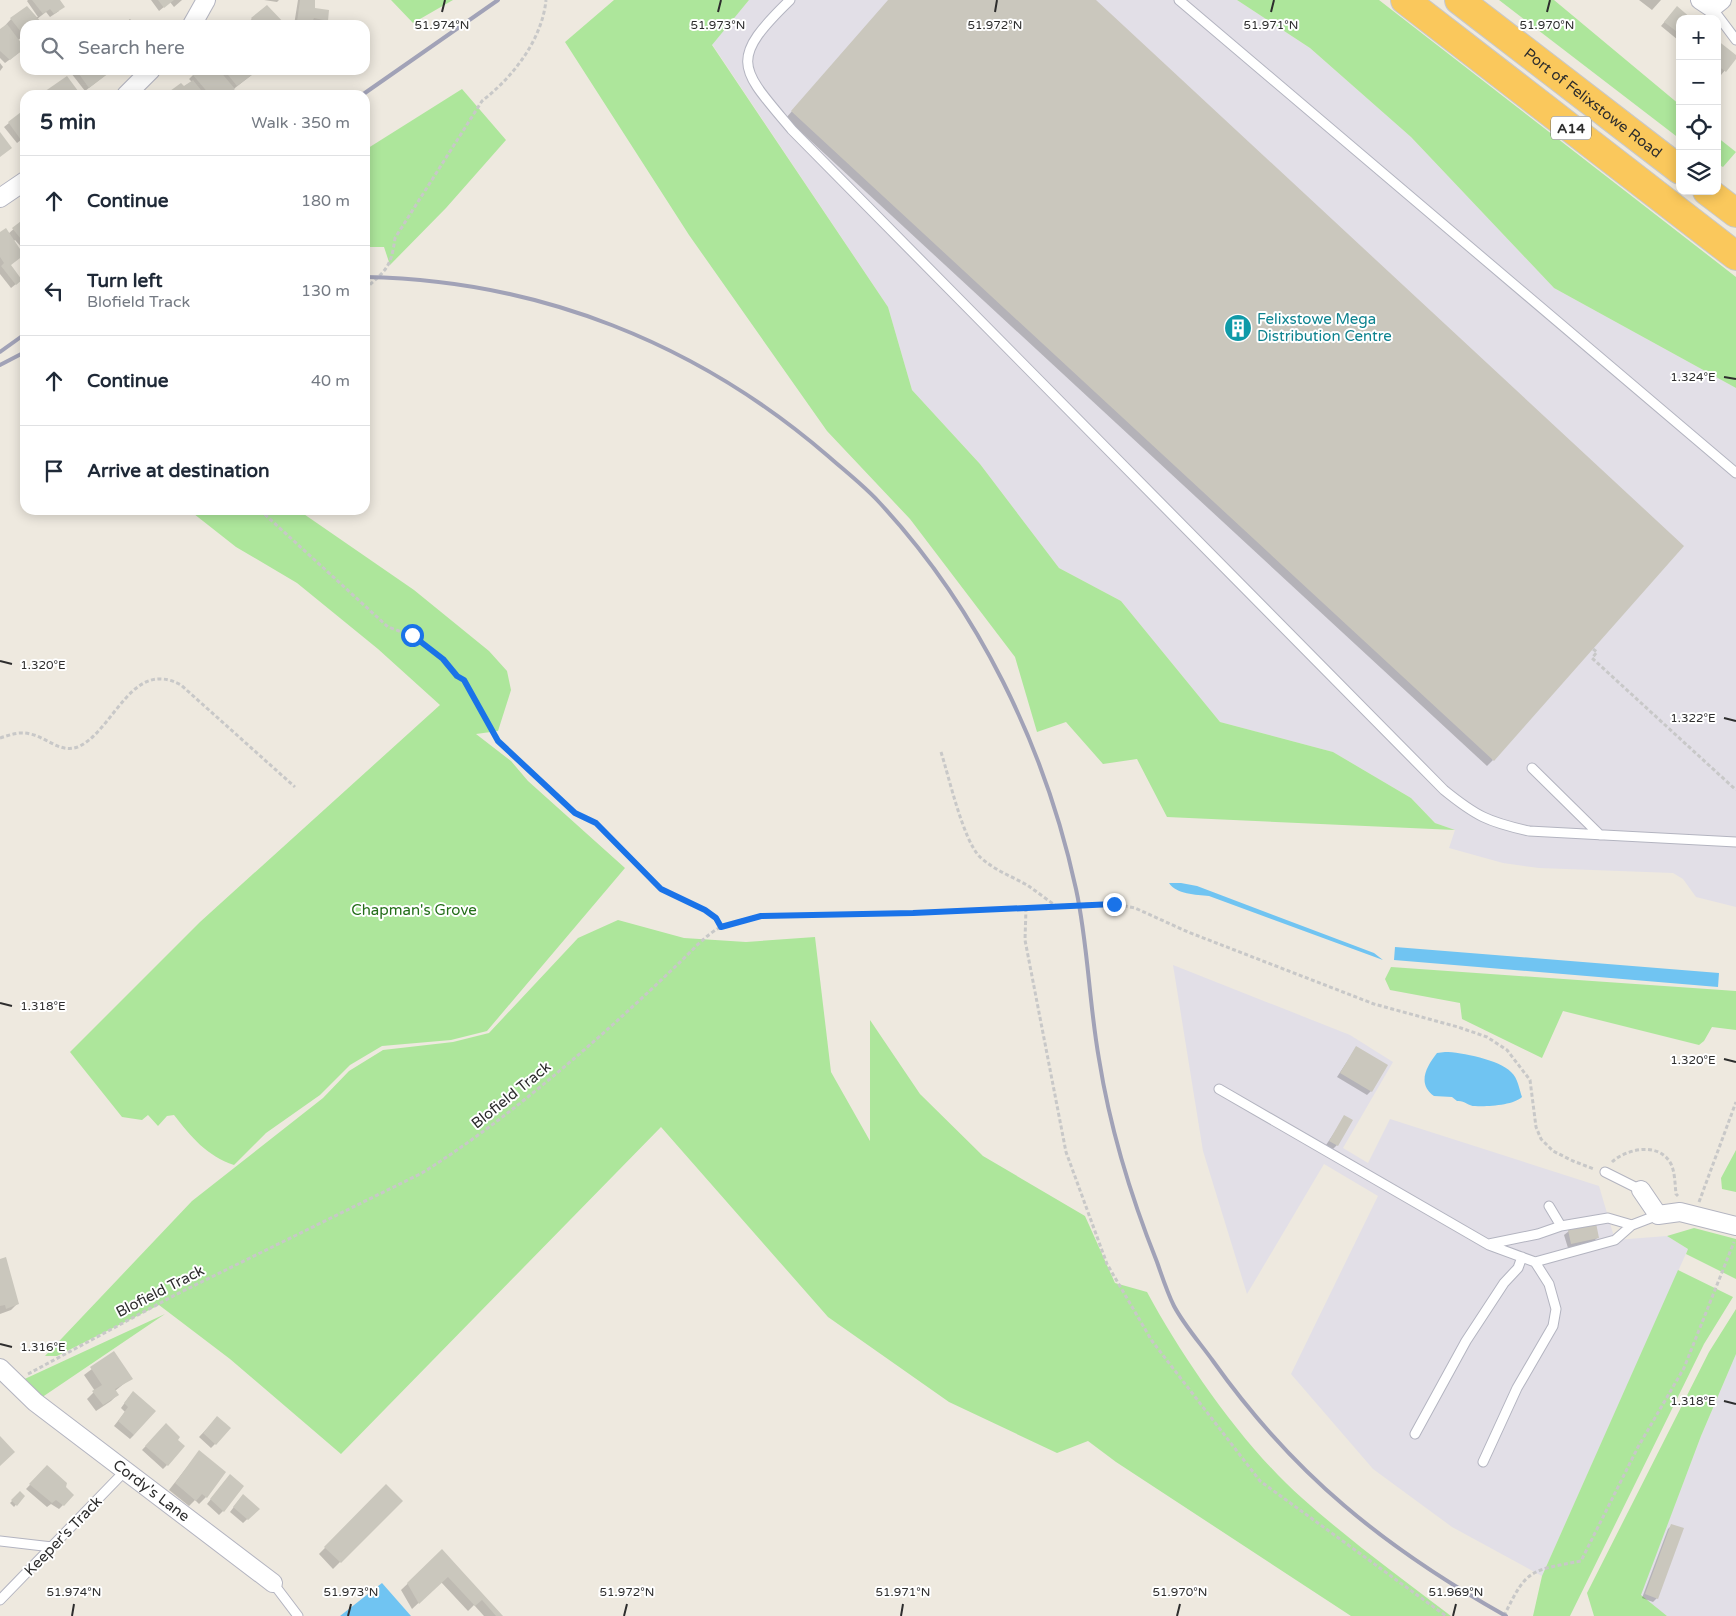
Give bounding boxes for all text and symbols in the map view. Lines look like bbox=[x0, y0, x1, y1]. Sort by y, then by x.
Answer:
map controls bbox=[1676, 15, 1721, 195]
button: + bbox=[1676, 15, 1721, 60]
text: 51.974°N bbox=[415, 18, 469, 32]
text: 51.973°N bbox=[691, 18, 745, 32]
text: 51.972°N bbox=[968, 18, 1022, 32]
text: 51.971°N bbox=[1244, 18, 1298, 32]
text: 51.970°N bbox=[1520, 18, 1574, 32]
search box bbox=[20, 20, 370, 75]
icon: search bbox=[38, 34, 66, 62]
text: Search here bbox=[78, 37, 185, 59]
street label: Port of Felixstowe Road bbox=[1520, 44, 1666, 162]
button: − bbox=[1676, 60, 1721, 105]
button: locate bbox=[1676, 105, 1721, 150]
text: 5 min bbox=[40, 110, 96, 135]
text: Walk · 350 m bbox=[251, 113, 350, 133]
road number: A14 bbox=[1551, 116, 1591, 140]
button: layers bbox=[1676, 150, 1721, 195]
icon: ahead bbox=[40, 187, 68, 215]
text: Continue bbox=[87, 190, 169, 212]
text: 180 m bbox=[301, 191, 350, 211]
text: Turn left bbox=[87, 270, 163, 292]
icon: left bbox=[40, 277, 68, 305]
text: 130 m bbox=[301, 281, 350, 301]
text: Blofield Track bbox=[87, 292, 190, 312]
place label: Felixstowe Mega Distribution Centre bbox=[1257, 310, 1392, 345]
building icon: Felixstowe Mega Distribution Centre bbox=[1223, 313, 1253, 343]
icon: ahead bbox=[40, 367, 68, 395]
text: Continue bbox=[87, 370, 169, 392]
text: 1.324°E bbox=[1670, 370, 1716, 384]
text: 40 m bbox=[311, 371, 350, 391]
icon: arrive bbox=[40, 457, 68, 485]
text: Arrive at destination bbox=[87, 460, 270, 482]
route start bbox=[401, 624, 424, 647]
text: 1.320°E bbox=[20, 658, 66, 672]
text: 1.322°E bbox=[1670, 711, 1716, 725]
route end bbox=[1103, 893, 1126, 916]
park label: Chapman's Grove bbox=[351, 901, 477, 919]
text: 1.318°E bbox=[20, 999, 66, 1013]
text: 1.320°E bbox=[1670, 1053, 1716, 1067]
street label: Blofield Track bbox=[468, 1058, 554, 1132]
street label: Blofield Track bbox=[113, 1261, 207, 1321]
text: 1.316°E bbox=[20, 1340, 66, 1354]
text: 1.318°E bbox=[1670, 1394, 1716, 1408]
street label: Cordy's Lane bbox=[109, 1456, 193, 1525]
street label: Keeper's Track bbox=[20, 1492, 106, 1580]
text: 51.974°N bbox=[47, 1585, 101, 1599]
text: 51.973°N bbox=[324, 1585, 378, 1599]
text: 51.972°N bbox=[600, 1585, 654, 1599]
text: 51.971°N bbox=[876, 1585, 930, 1599]
text: 51.970°N bbox=[1153, 1585, 1207, 1599]
text: 51.969°N bbox=[1429, 1585, 1483, 1599]

